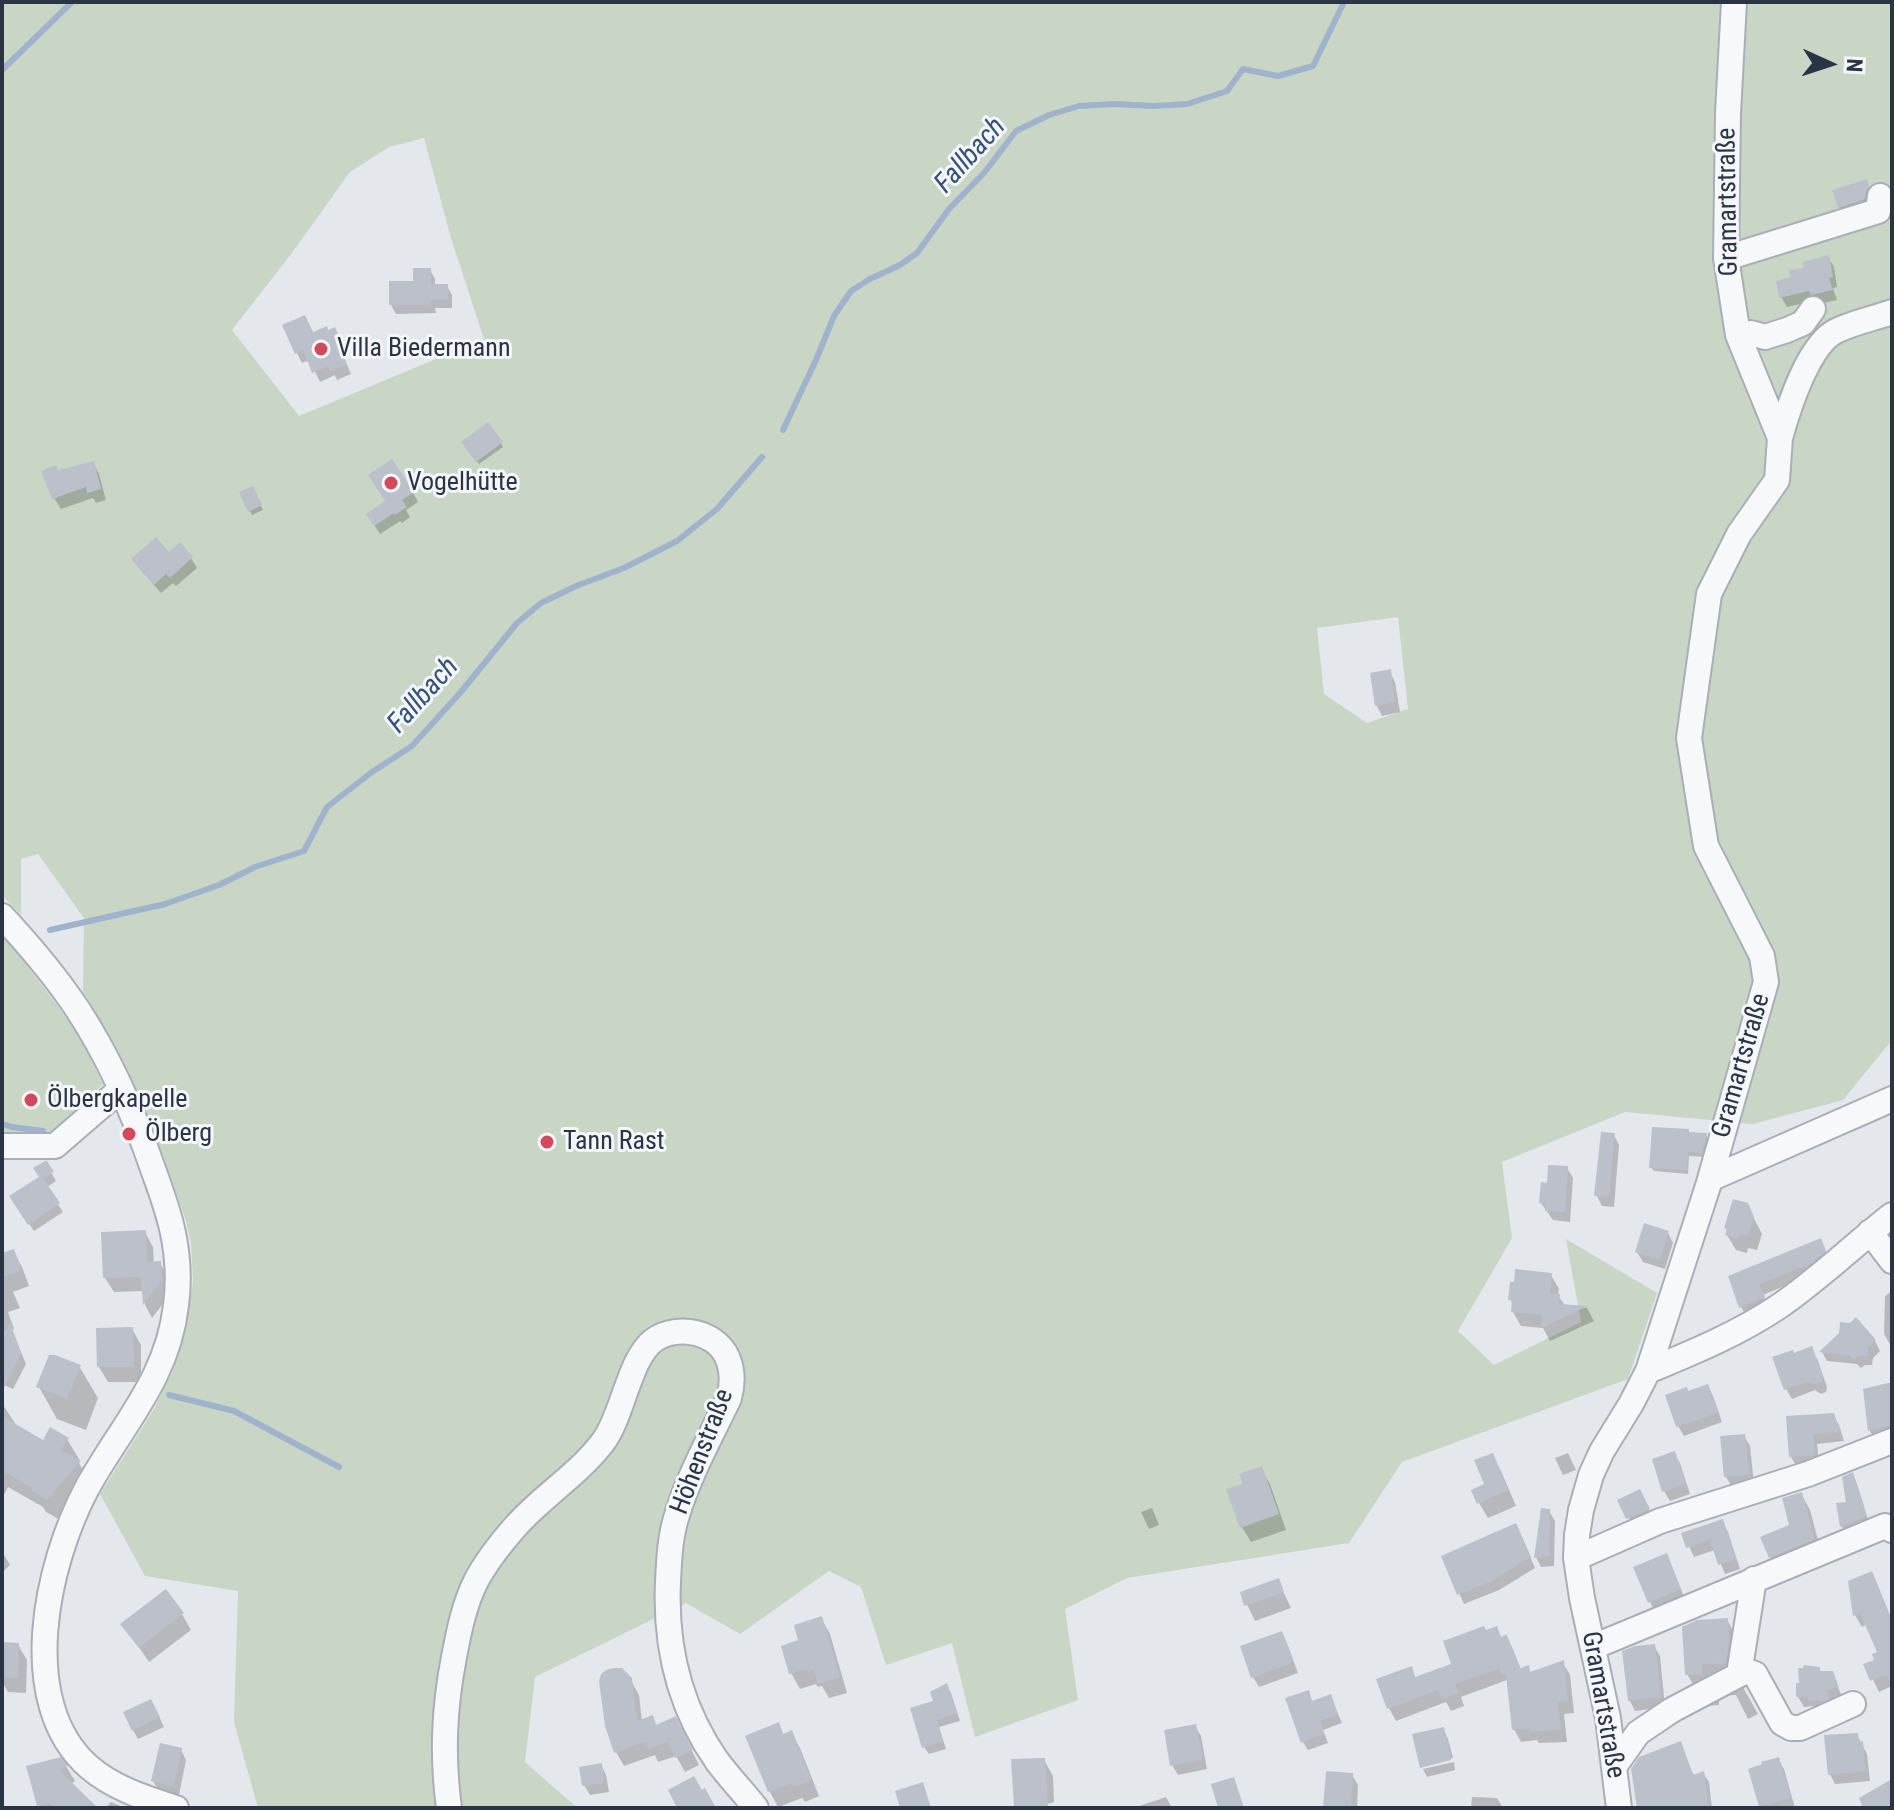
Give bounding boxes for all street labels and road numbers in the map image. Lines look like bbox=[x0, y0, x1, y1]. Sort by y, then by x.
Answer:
street label: Gramartstraße bbox=[1712, 127, 1746, 277]
street label: Gramartstraße bbox=[1707, 990, 1777, 1142]
street label: Höhenstraße bbox=[665, 1385, 741, 1519]
street label: Gramartstraße bbox=[1574, 1629, 1630, 1781]

